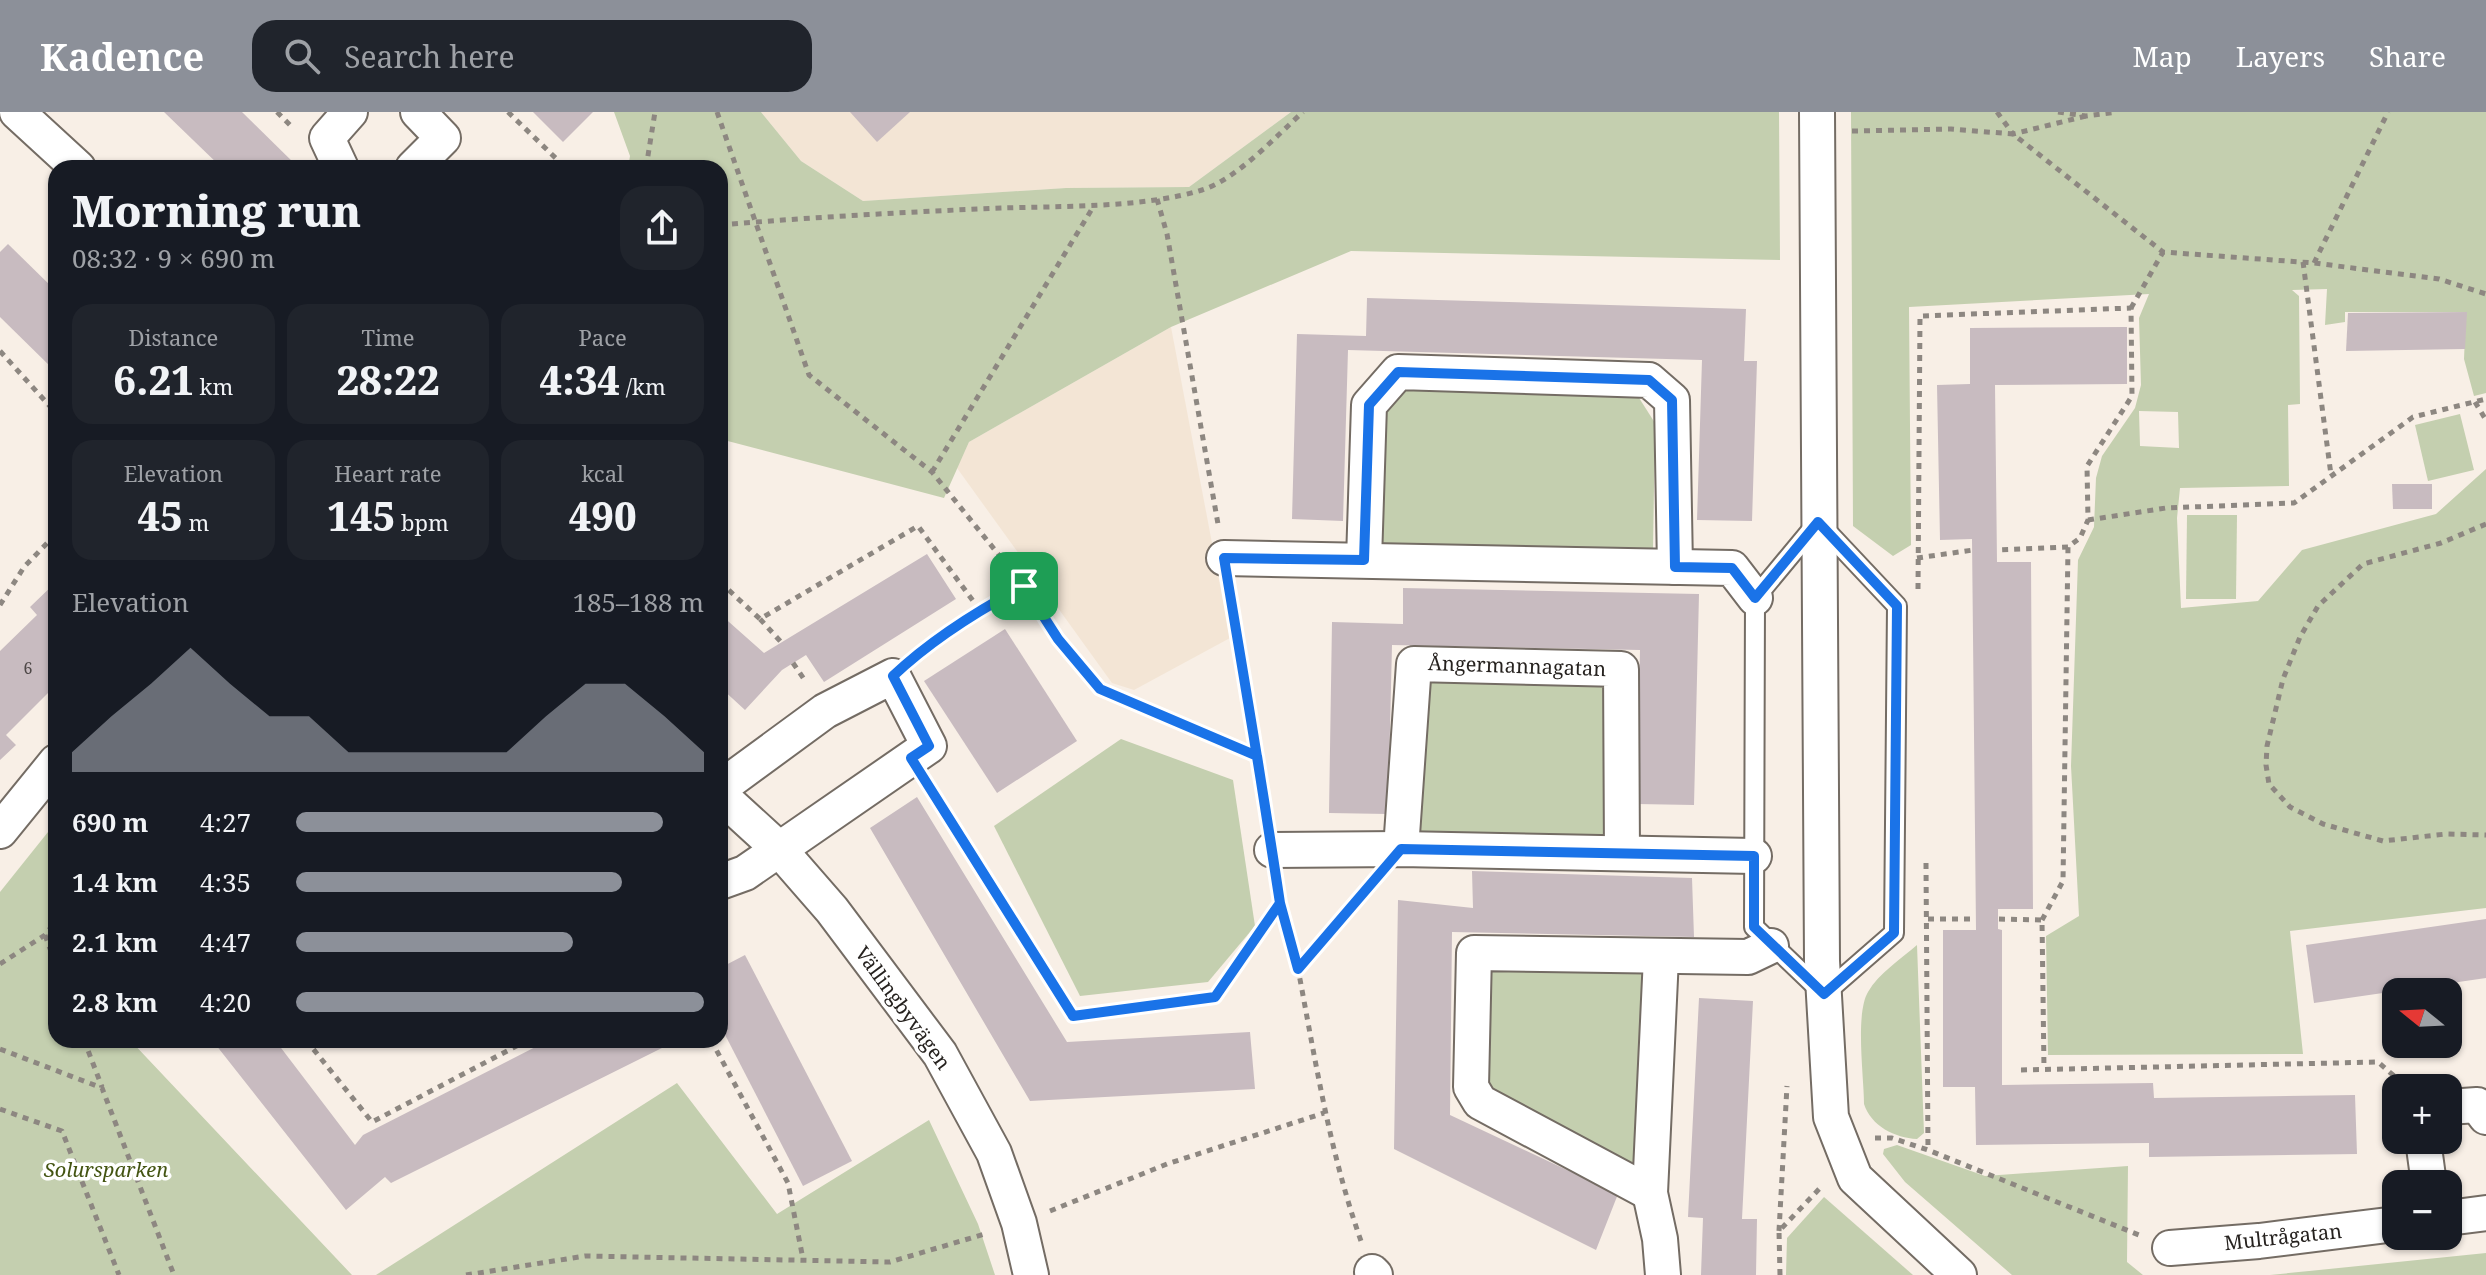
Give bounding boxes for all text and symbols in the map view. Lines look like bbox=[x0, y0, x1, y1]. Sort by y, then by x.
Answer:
search box bbox=[252, 20, 812, 92]
text: Kadence bbox=[40, 30, 204, 82]
icon: search bbox=[280, 34, 324, 78]
text: Search here bbox=[344, 36, 514, 77]
text: Map bbox=[2133, 37, 2192, 75]
text: Layers bbox=[2236, 37, 2325, 75]
text: Share bbox=[2369, 37, 2446, 75]
text: Morning run bbox=[72, 180, 361, 240]
button: share bbox=[620, 186, 704, 270]
text: 08:32 · 9 × 690 m bbox=[72, 240, 275, 276]
text: Distance bbox=[128, 322, 218, 352]
text: Time bbox=[361, 322, 415, 352]
text: Pace bbox=[579, 322, 627, 352]
text: 6.21 bbox=[113, 352, 194, 407]
text: 28:22 bbox=[336, 352, 440, 407]
text: 4:34 bbox=[540, 352, 620, 407]
text: km bbox=[194, 371, 233, 401]
text: /km bbox=[620, 371, 666, 401]
text: Elevation bbox=[124, 458, 223, 488]
text: Heart rate bbox=[334, 458, 442, 488]
text: kcal bbox=[581, 458, 624, 488]
text: 45 bbox=[137, 488, 183, 543]
text: 145 bbox=[327, 488, 395, 543]
text: 490 bbox=[569, 488, 637, 543]
text: m bbox=[183, 507, 209, 537]
text: bpm bbox=[395, 507, 449, 537]
pin bbox=[990, 552, 1058, 620]
icon: arrive bbox=[1002, 564, 1046, 608]
text: Elevation bbox=[72, 584, 189, 620]
text: 185–188 m bbox=[572, 584, 704, 620]
street label: Ångermannagatan bbox=[1427, 649, 1607, 682]
house number: 6 bbox=[24, 657, 33, 679]
text: 690 m bbox=[72, 804, 148, 840]
text: 4:27 bbox=[200, 804, 251, 840]
text: 1.4 km bbox=[72, 864, 158, 900]
text: 4:35 bbox=[200, 864, 251, 900]
text: 2.1 km bbox=[72, 924, 158, 960]
text: 4:47 bbox=[200, 924, 251, 960]
street label: Vällingbyvägen bbox=[849, 941, 957, 1075]
north arrow bbox=[2382, 978, 2462, 1058]
map controls bbox=[2382, 978, 2462, 1250]
text: 2.8 km bbox=[72, 984, 158, 1020]
text: 4:20 bbox=[200, 984, 251, 1020]
button: + bbox=[2382, 1074, 2462, 1154]
park label: Solursparken bbox=[44, 1156, 168, 1183]
button: − bbox=[2382, 1170, 2462, 1250]
street label: Multrågatan bbox=[2223, 1217, 2343, 1256]

